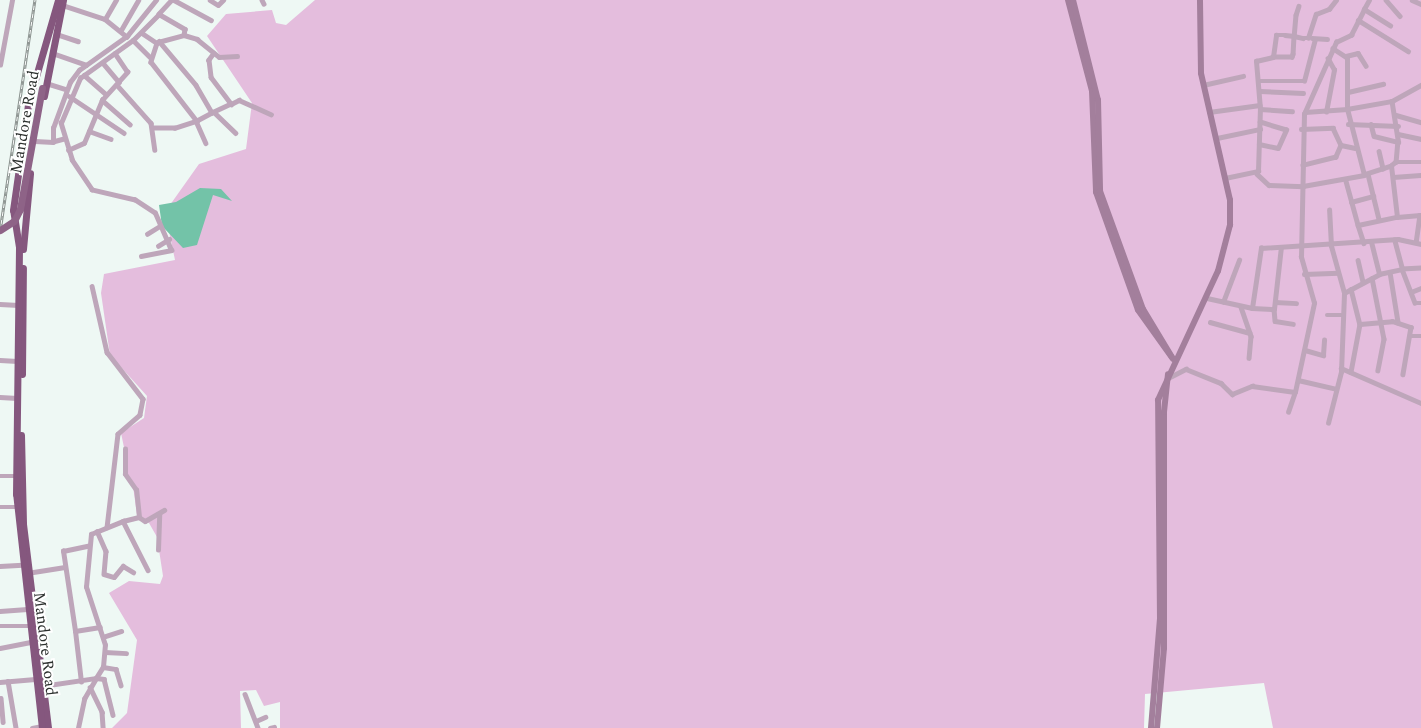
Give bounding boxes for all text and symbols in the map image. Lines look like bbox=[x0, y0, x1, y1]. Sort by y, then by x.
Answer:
street label: Mandore Road bbox=[6, 69, 44, 175]
street label: Mandore Road bbox=[29, 591, 61, 697]

